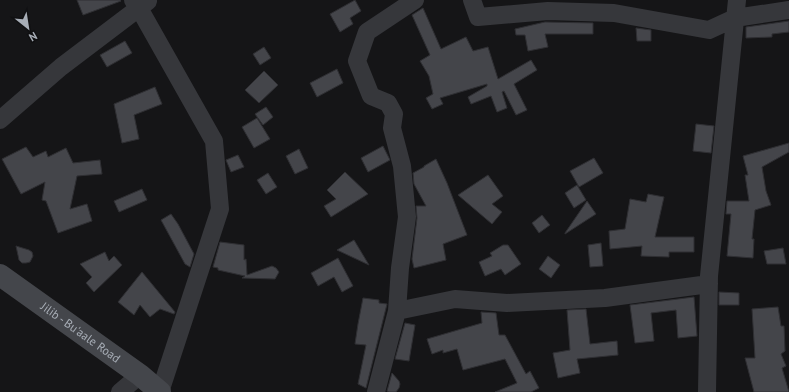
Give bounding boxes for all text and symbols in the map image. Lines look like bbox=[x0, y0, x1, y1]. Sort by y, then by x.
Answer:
north arrow bbox=[8, 8, 48, 48]
text: N bbox=[26, 29, 40, 45]
street label: Jilib - Bu'aale Road bbox=[37, 298, 124, 366]

